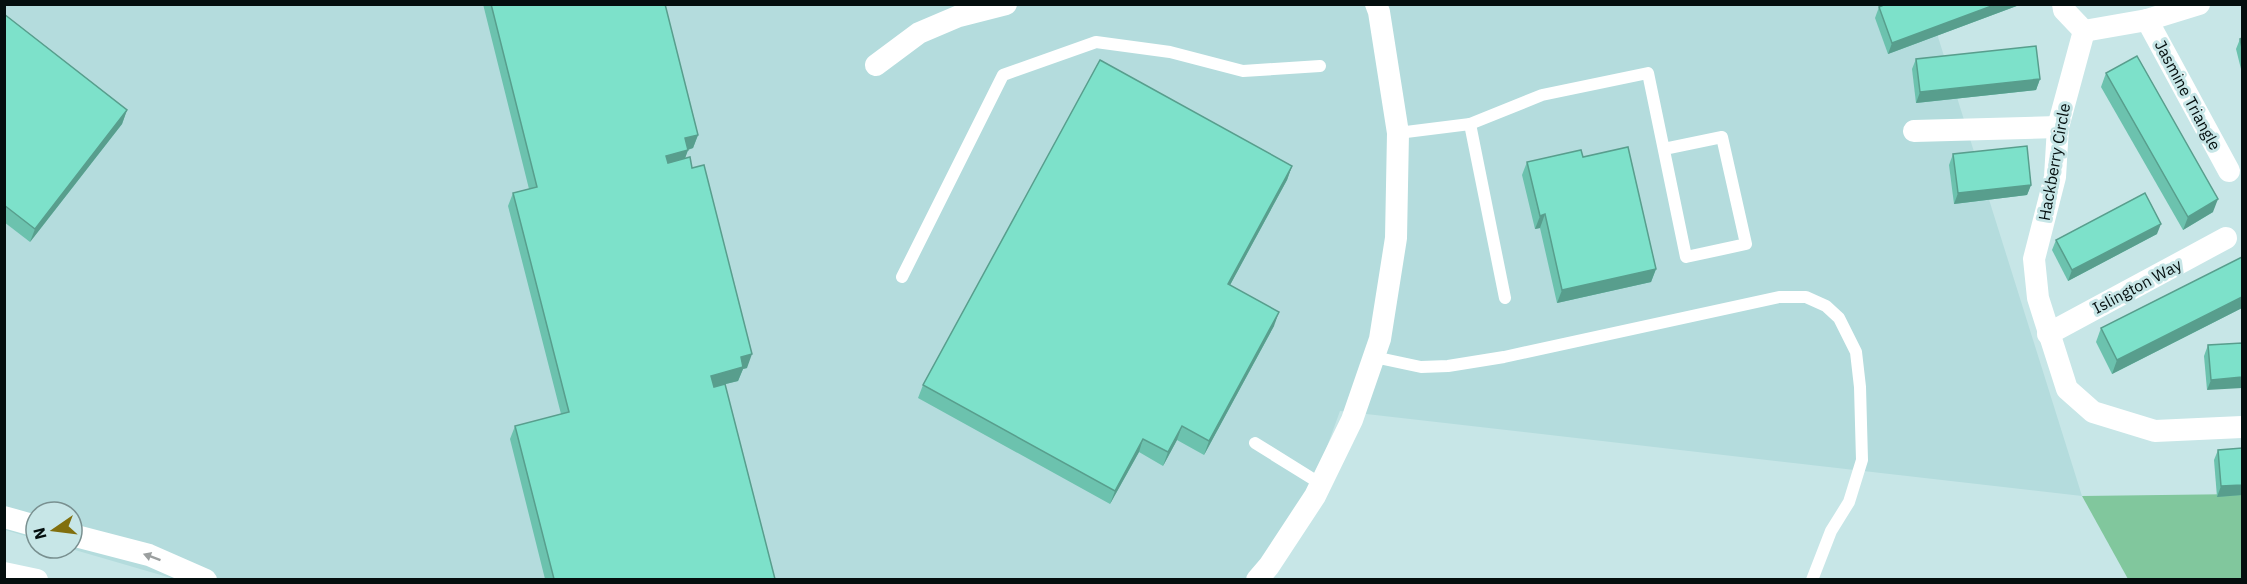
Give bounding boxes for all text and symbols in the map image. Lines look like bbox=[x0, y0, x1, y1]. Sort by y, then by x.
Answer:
street label: Jasmine Triangle bbox=[2151, 37, 2225, 154]
street label: Hackberry Circle bbox=[2034, 101, 2074, 222]
street label: Islington Way bbox=[2089, 254, 2185, 318]
north arrow bbox=[24, 500, 84, 560]
text: N bbox=[28, 526, 51, 542]
one-way arrow bbox=[142, 552, 160, 562]

